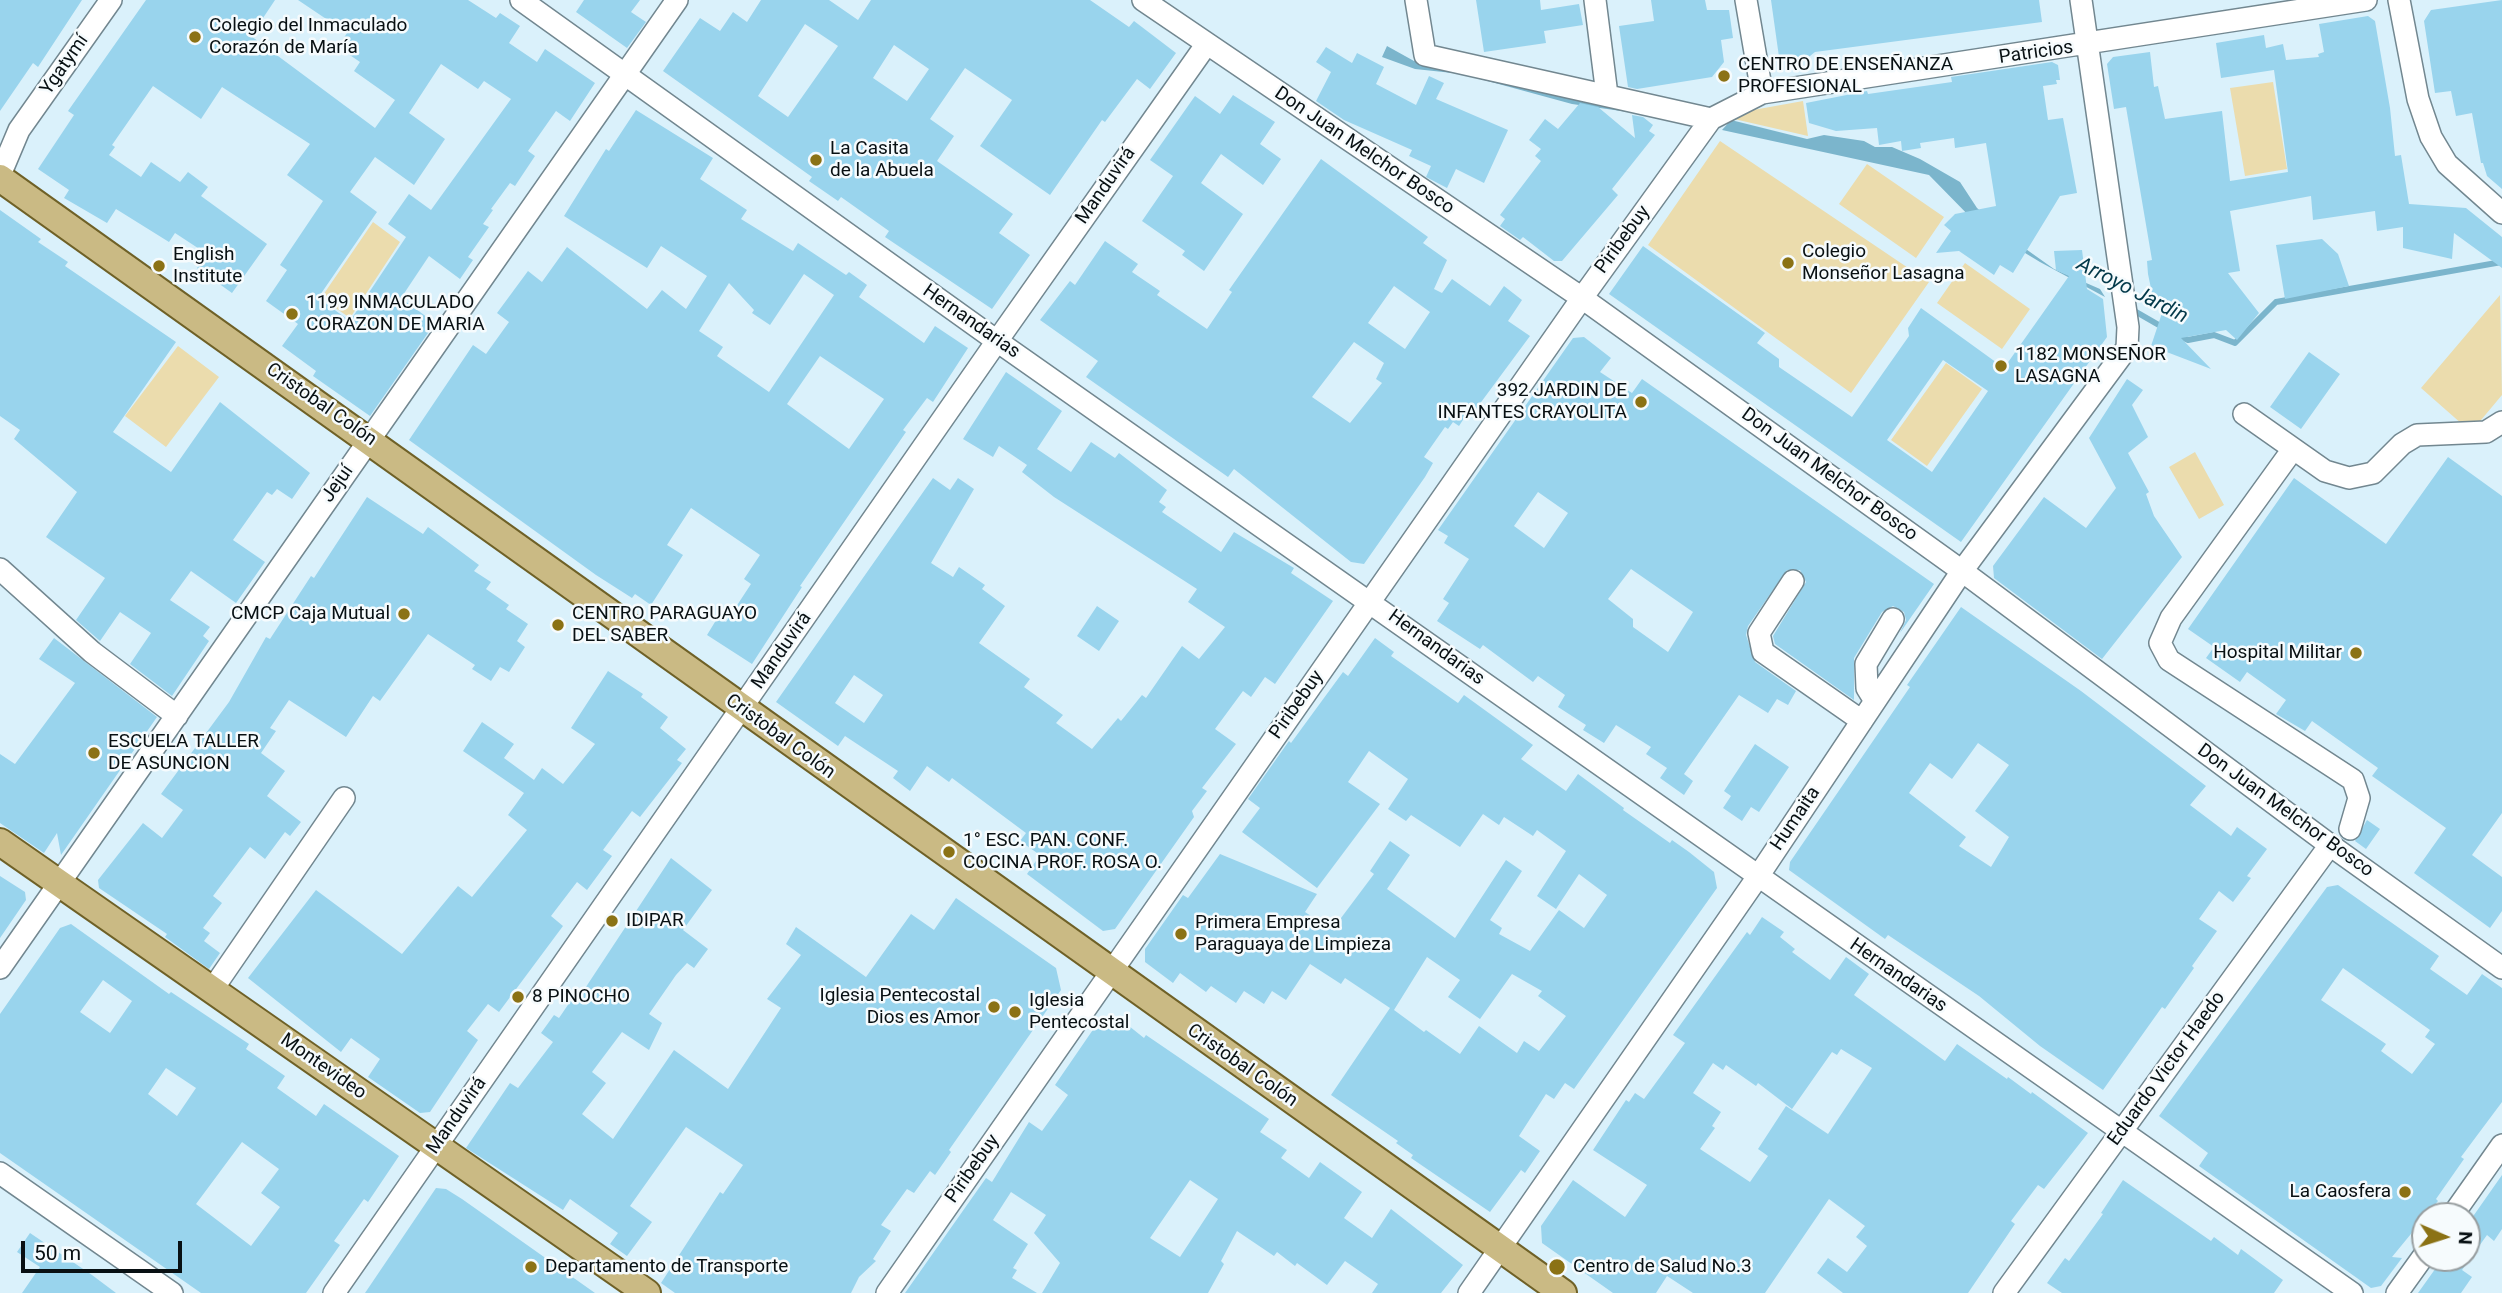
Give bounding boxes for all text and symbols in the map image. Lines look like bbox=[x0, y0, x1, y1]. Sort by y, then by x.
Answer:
place label: Colegio del Inmaculado Corazón de María bbox=[209, 15, 407, 59]
marker: Colegio del Inmaculado Corazón de María bbox=[187, 29, 203, 45]
street label: Ygatymí bbox=[36, 30, 94, 100]
street label: Patricios bbox=[1997, 37, 2075, 69]
place label: CENTRO DE ENSEÑANZA PROFESIONAL bbox=[1738, 54, 1953, 98]
marker: CENTRO DE ENSEÑANZA PROFESIONAL bbox=[1716, 68, 1732, 84]
street label: Don Juan Melchor Bosco bbox=[1270, 82, 1458, 220]
place label: La Casita de la Abuela bbox=[830, 138, 934, 182]
street label: Manduvirá bbox=[1071, 143, 1141, 229]
marker: La Casita de la Abuela bbox=[808, 152, 824, 168]
street label: Piribebuy bbox=[1591, 202, 1655, 278]
place label: Colegio Monseñor Lasagna bbox=[1802, 241, 1964, 285]
place label: English Institute bbox=[173, 244, 242, 288]
water label: Arroyo Jardin bbox=[2072, 252, 2192, 330]
marker: Colegio Monseñor Lasagna bbox=[1780, 255, 1796, 271]
marker: English Institute bbox=[151, 258, 167, 274]
street label: Hernandarias bbox=[918, 280, 1024, 364]
place label: 1199 INMACULADO CORAZON DE MARIA bbox=[306, 292, 485, 336]
marker: 1199 INMACULADO CORAZON DE MARIA bbox=[284, 306, 300, 322]
place label: 1182 MONSEÑOR LASAGNA bbox=[2015, 344, 2166, 388]
street label: Cristobal Colón bbox=[261, 358, 381, 452]
marker: 1182 MONSEÑOR LASAGNA bbox=[1993, 358, 2009, 374]
place label: 392 JARDIN DE INFANTES CRAYOLITA bbox=[1438, 380, 1627, 424]
marker: 392 JARDIN DE INFANTES CRAYOLITA bbox=[1633, 394, 1649, 410]
street label: Don Juan Melchor Bosco bbox=[1737, 403, 1921, 547]
street label: Jejuí bbox=[317, 461, 359, 507]
place label: CMCP Caja Mutual bbox=[231, 603, 390, 625]
place label: CENTRO PARAGUAYO DEL SABER bbox=[572, 603, 757, 647]
street label: Hernandarias bbox=[1383, 605, 1489, 691]
marker: CMCP Caja Mutual bbox=[396, 606, 412, 622]
street label: Manduvirá bbox=[747, 608, 817, 694]
marker: CENTRO PARAGUAYO DEL SABER bbox=[550, 617, 566, 633]
place label: Hospital Militar bbox=[2213, 642, 2342, 664]
marker: Hospital Militar bbox=[2348, 645, 2364, 661]
street label: Piribebuy bbox=[1265, 666, 1329, 744]
street label: Cristobal Colón bbox=[721, 690, 839, 784]
place label: ESCUELA TALLER DE ASUNCION bbox=[108, 731, 259, 775]
street label: Don Juan Melchor Bosco bbox=[2193, 739, 2377, 883]
marker: ESCUELA TALLER DE ASUNCION bbox=[86, 745, 102, 761]
street label: Humaita bbox=[1766, 783, 1826, 855]
place label: 1° ESC. PAN. CONF. COCINA PROF. ROSA O. bbox=[963, 830, 1162, 874]
marker: 1° ESC. PAN. CONF. COCINA PROF. ROSA O. bbox=[941, 844, 957, 860]
place label: IDIPAR bbox=[626, 910, 684, 932]
place label: Primera Empresa Paraguaya de Limpieza bbox=[1195, 912, 1391, 956]
marker: IDIPAR bbox=[604, 913, 620, 929]
marker: Primera Empresa Paraguaya de Limpieza bbox=[1173, 926, 1189, 942]
street label: Hernandarias bbox=[1845, 934, 1951, 1018]
place label: Iglesia Pentecostal Dios es Amor bbox=[820, 985, 980, 1029]
place label: 8 PINOCHO bbox=[532, 986, 630, 1008]
street label: Eduardo Victor Haedo bbox=[2103, 988, 2231, 1150]
marker: 8 PINOCHO bbox=[510, 989, 526, 1005]
place label: Iglesia Pentecostal bbox=[1029, 990, 1129, 1034]
marker: Iglesia Pentecostal Dios es Amor bbox=[986, 999, 1002, 1015]
marker: Iglesia Pentecostal bbox=[1007, 1004, 1023, 1020]
street label: Cristobal Colón bbox=[1182, 1019, 1302, 1113]
street label: Montevideo bbox=[276, 1029, 370, 1105]
street label: Manduvirá bbox=[422, 1073, 492, 1159]
street label: Piribebuy bbox=[941, 1130, 1005, 1208]
place label: La Caosfera bbox=[2290, 1181, 2391, 1203]
marker: La Caosfera bbox=[2397, 1184, 2413, 1200]
north arrow bbox=[2411, 1202, 2481, 1272]
scale bar bbox=[24, 1226, 186, 1270]
text: N bbox=[2454, 1231, 2477, 1245]
text: 50 m bbox=[34, 1241, 81, 1265]
place label: Departamento de Transporte bbox=[545, 1256, 788, 1278]
place label: Centro de Salud No.3 bbox=[1573, 1256, 1752, 1278]
marker: Centro de Salud No.3 bbox=[1547, 1257, 1567, 1277]
marker: Departamento de Transporte bbox=[523, 1259, 539, 1275]

